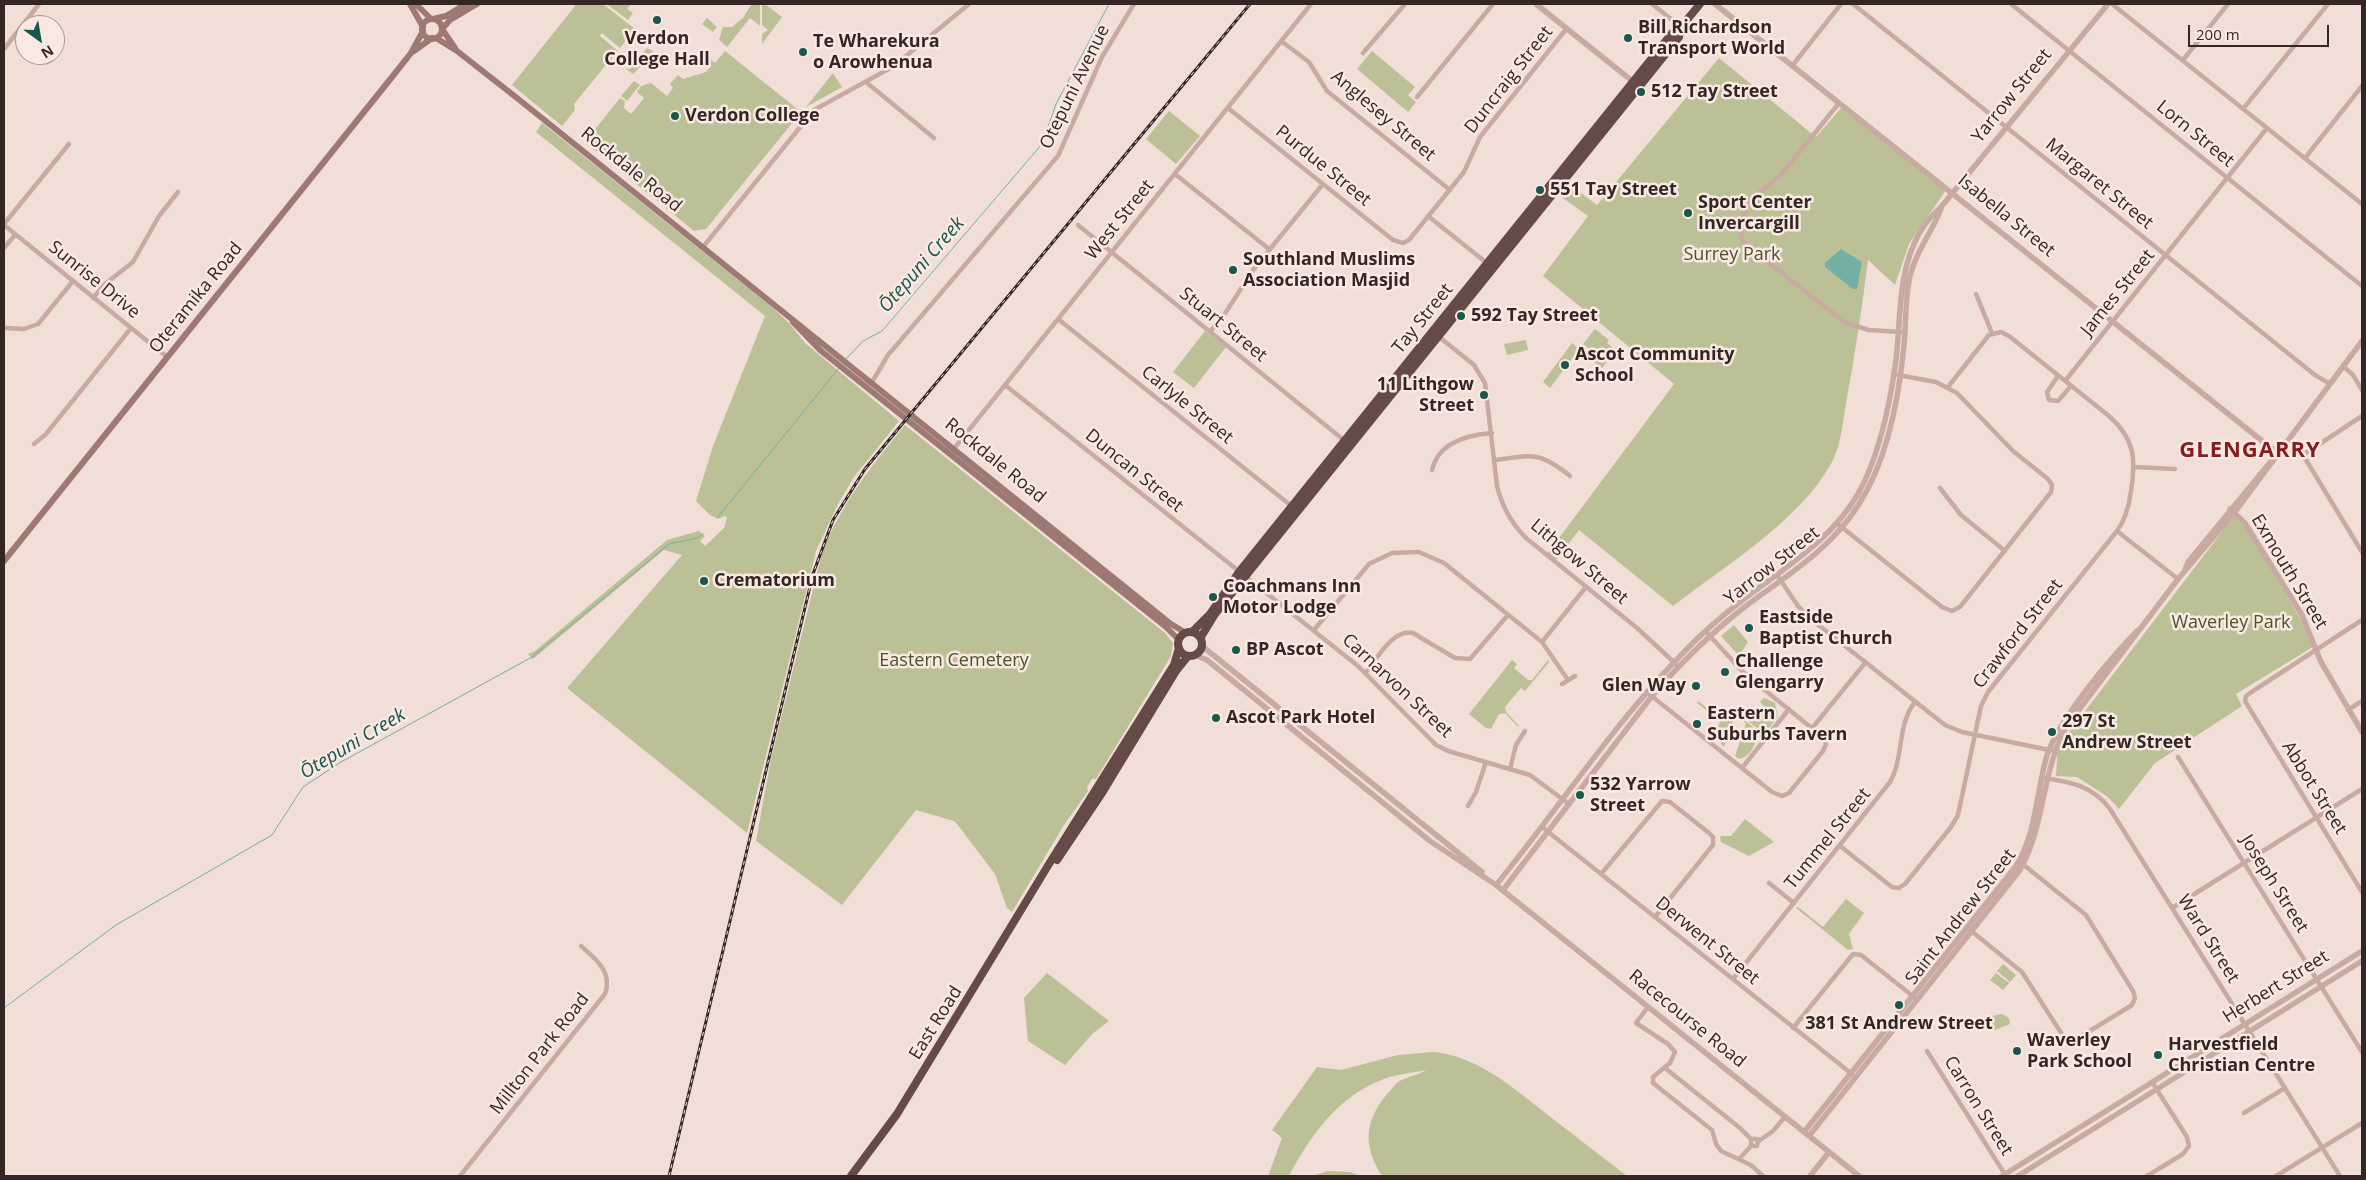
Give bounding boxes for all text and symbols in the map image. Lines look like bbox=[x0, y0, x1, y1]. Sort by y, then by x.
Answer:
marker: Verdon College Hall bbox=[651, 14, 663, 26]
north arrow bbox=[15, 15, 65, 65]
scale bar bbox=[2191, 15, 2332, 47]
place label: Bill Richardson Transport World bbox=[1638, 17, 1785, 59]
street label: Otepuni Avenue bbox=[1036, 21, 1114, 153]
street label: Duncraig Street bbox=[1460, 22, 1558, 138]
text: 200 m bbox=[2196, 24, 2240, 44]
place label: Verdon College Hall bbox=[604, 28, 710, 70]
place label: Te Wharekura o Arowhenua bbox=[813, 31, 940, 74]
marker: Bill Richardson Transport World bbox=[1622, 32, 1634, 44]
text: N bbox=[38, 41, 58, 63]
street label: Yarrow Street bbox=[1968, 45, 2056, 147]
marker: Te Wharekura o Arowhenua bbox=[797, 46, 809, 58]
street label: Anglesey Street bbox=[1326, 66, 1440, 166]
place label: 512 Tay Street bbox=[1651, 81, 1778, 103]
marker: 512 Tay Street bbox=[1635, 86, 1647, 98]
street label: Lorn Street bbox=[2152, 96, 2238, 172]
place label: Verdon College bbox=[685, 105, 820, 127]
marker: Verdon College bbox=[669, 110, 681, 122]
street label: Purdue Street bbox=[1271, 121, 1375, 211]
street label: Rockdale Road bbox=[576, 123, 686, 217]
street label: Margaret Street bbox=[2041, 134, 2157, 234]
street label: Isabella Street bbox=[1953, 170, 2059, 262]
street label: West Street bbox=[1081, 176, 1159, 264]
place label: 551 Tay Street bbox=[1550, 179, 1677, 201]
marker: 551 Tay Street bbox=[1534, 184, 1546, 196]
place label: Sport Center Invercargill bbox=[1698, 192, 1812, 234]
marker: Sport Center Invercargill bbox=[1682, 207, 1694, 219]
water label: Ōtepuni Creek bbox=[874, 213, 970, 317]
street label: Sunrise Drive bbox=[44, 237, 144, 323]
street label: Oteramika Road bbox=[145, 238, 247, 358]
park label: Surrey Park bbox=[1683, 244, 1781, 266]
street label: James Street bbox=[2077, 245, 2159, 341]
place label: Southland Muslims Association Masjid bbox=[1243, 249, 1415, 292]
marker: Southland Muslims Association Masjid bbox=[1227, 264, 1239, 276]
street label: Tay Street bbox=[1388, 280, 1458, 358]
street label: Stuart Street bbox=[1175, 283, 1271, 367]
place label: 592 Tay Street bbox=[1471, 305, 1598, 327]
marker: 592 Tay Street bbox=[1455, 310, 1467, 322]
place label: Ascot Community School bbox=[1575, 344, 1734, 386]
marker: Ascot Community School bbox=[1559, 359, 1571, 371]
street label: Carlyle Street bbox=[1137, 361, 1237, 449]
place label: 11 Lithgow Street bbox=[1377, 374, 1474, 416]
marker: 11 Lithgow Street bbox=[1478, 389, 1490, 401]
street label: Rockdale Road bbox=[940, 414, 1050, 508]
street label: Duncan Street bbox=[1081, 425, 1187, 517]
district label: GLENGARRY bbox=[2178, 438, 2322, 464]
street label: Exmouth Street bbox=[2246, 511, 2332, 633]
street label: Lithgow Street bbox=[1526, 515, 1632, 609]
street label: Yarrow Street bbox=[1720, 522, 1824, 610]
place label: Crematorium bbox=[714, 570, 835, 592]
marker: Crematorium bbox=[698, 575, 710, 587]
street label: Crawford Street bbox=[1969, 575, 2067, 693]
place label: Coachmans Inn Motor Lodge bbox=[1223, 576, 1361, 618]
marker: Coachmans Inn Motor Lodge bbox=[1207, 591, 1219, 603]
place label: Eastside Baptist Church bbox=[1759, 607, 1892, 650]
park label: Waverley Park bbox=[2171, 612, 2291, 634]
marker: Eastside Baptist Church bbox=[1743, 622, 1755, 634]
street label: Carnarvon Street bbox=[1337, 629, 1457, 743]
place label: BP Ascot bbox=[1246, 639, 1324, 661]
marker: BP Ascot bbox=[1230, 644, 1242, 656]
park label: Eastern Cemetery bbox=[879, 650, 1029, 672]
place label: Challenge Glengarry bbox=[1735, 651, 1824, 694]
marker: Challenge Glengarry bbox=[1719, 666, 1731, 678]
place label: Glen Way bbox=[1602, 675, 1686, 697]
marker: Glen Way bbox=[1690, 680, 1702, 692]
place label: Eastern Suburbs Tavern bbox=[1707, 703, 1847, 746]
water label: Ōtepuni Creek bbox=[296, 704, 410, 784]
place label: Ascot Park Hotel bbox=[1226, 707, 1375, 729]
place label: 297 St Andrew Street bbox=[2062, 711, 2192, 754]
marker: Ascot Park Hotel bbox=[1210, 712, 1222, 724]
marker: Eastern Suburbs Tavern bbox=[1691, 718, 1703, 730]
marker: 297 St Andrew Street bbox=[2046, 726, 2058, 738]
street label: Abbot Street bbox=[2277, 737, 2351, 839]
place label: 532 Yarrow Street bbox=[1590, 774, 1691, 816]
street label: Tummel Street bbox=[1781, 784, 1875, 894]
marker: 532 Yarrow Street bbox=[1574, 789, 1586, 801]
street label: Joseph Street bbox=[2235, 831, 2313, 937]
street label: Saint Andrew Street bbox=[1901, 845, 2021, 989]
street label: Ward Street bbox=[2172, 891, 2244, 987]
street label: Derwent Street bbox=[1651, 893, 1763, 989]
street label: Herbert Street bbox=[2219, 946, 2333, 1028]
street label: Racecourse Road bbox=[1624, 965, 1750, 1073]
street label: East Road bbox=[905, 982, 967, 1064]
street label: Millton Park Road bbox=[486, 989, 594, 1119]
marker: 381 St Andrew Street bbox=[1893, 999, 1905, 1011]
place label: 381 St Andrew Street bbox=[1805, 1013, 1993, 1035]
place label: Waverley Park School bbox=[2027, 1030, 2132, 1072]
place label: Harvestfield Christian Centre bbox=[2168, 1034, 2315, 1076]
marker: Waverley Park School bbox=[2011, 1045, 2023, 1057]
marker: Harvestfield Christian Centre bbox=[2152, 1049, 2164, 1061]
street label: Carron Street bbox=[1939, 1052, 2017, 1160]

